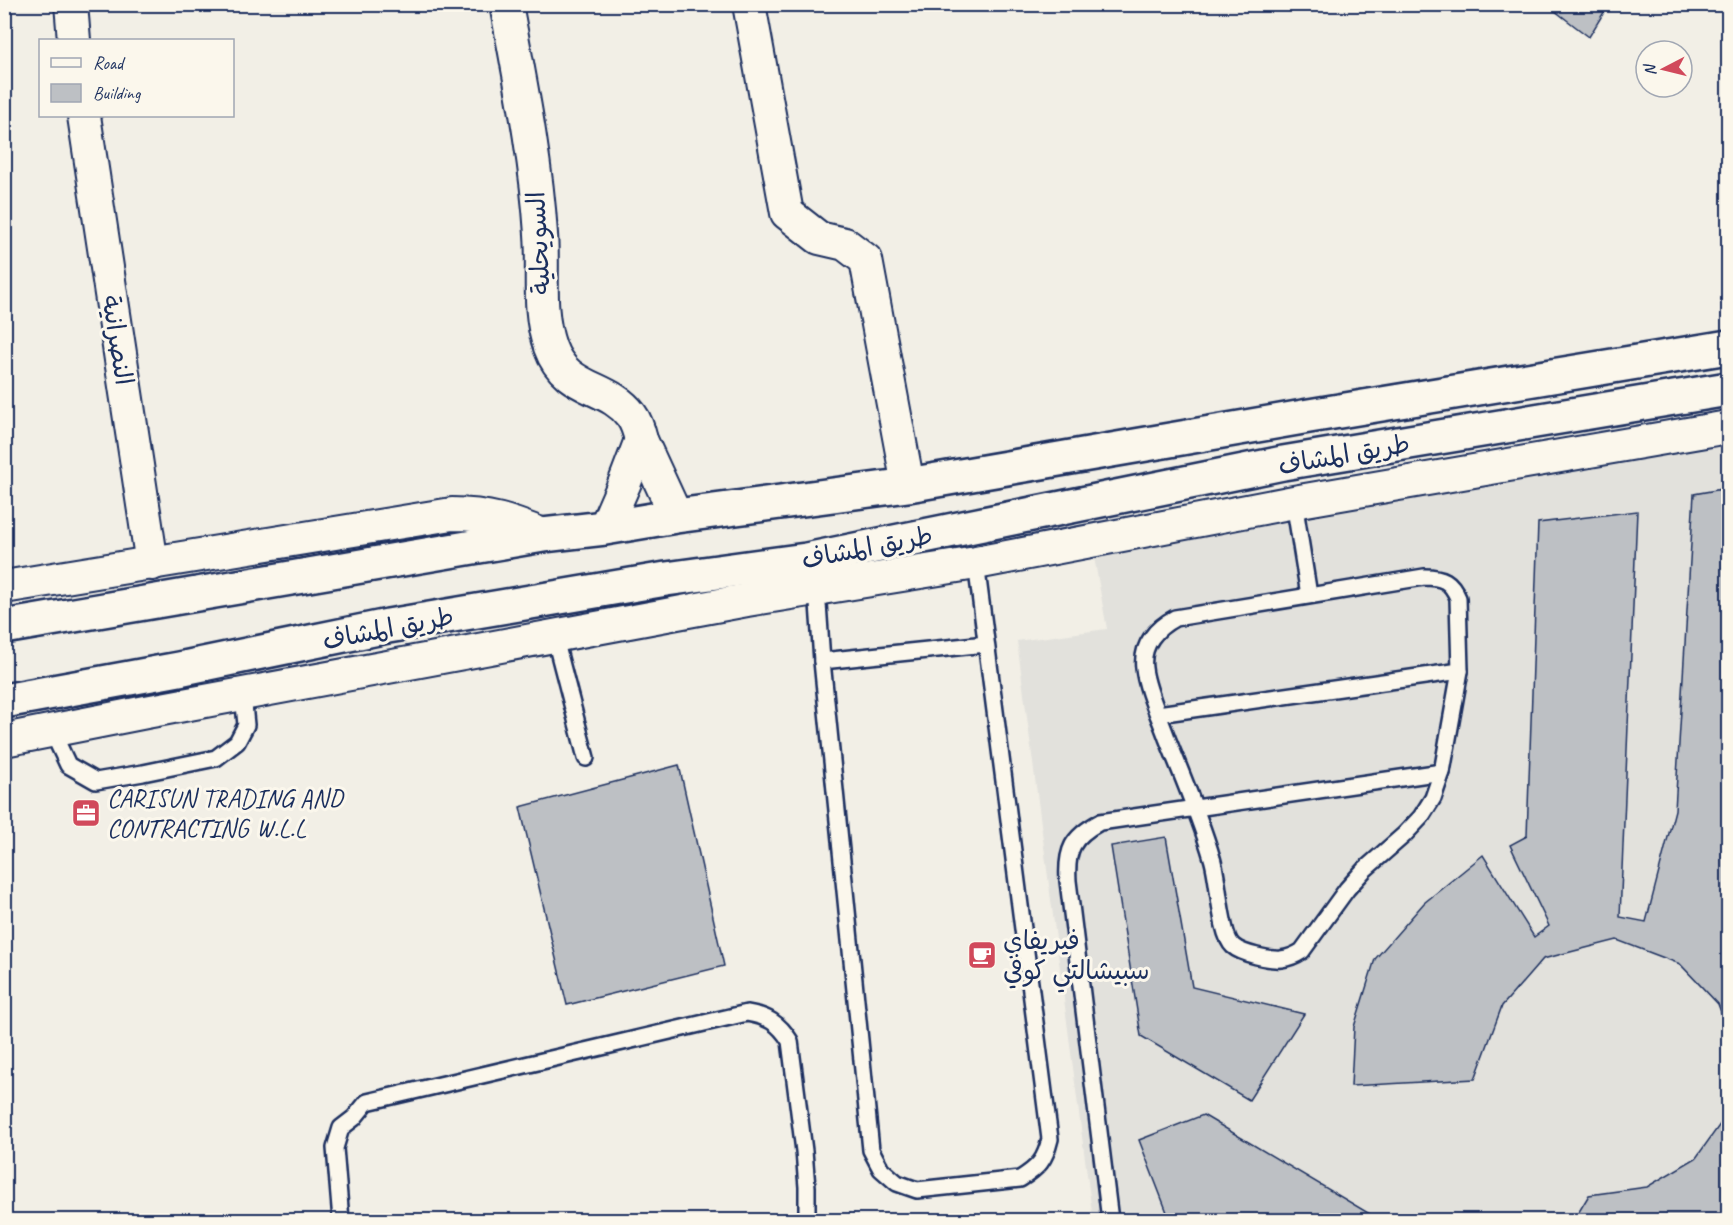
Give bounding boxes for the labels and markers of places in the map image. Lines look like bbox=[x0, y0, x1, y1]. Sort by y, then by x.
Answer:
place label: CARISUN TRADING AND CONTRACTING W.L.L bbox=[107, 782, 345, 845]
office icon: CARISUN TRADING AND CONTRACTING W.L.L bbox=[70, 797, 102, 829]
place label: فيريفاي سبيشالتي كوفي bbox=[1003, 924, 1150, 993]
cafe icon: فيريفاي سبيشالتي كوفي bbox=[966, 939, 998, 971]

